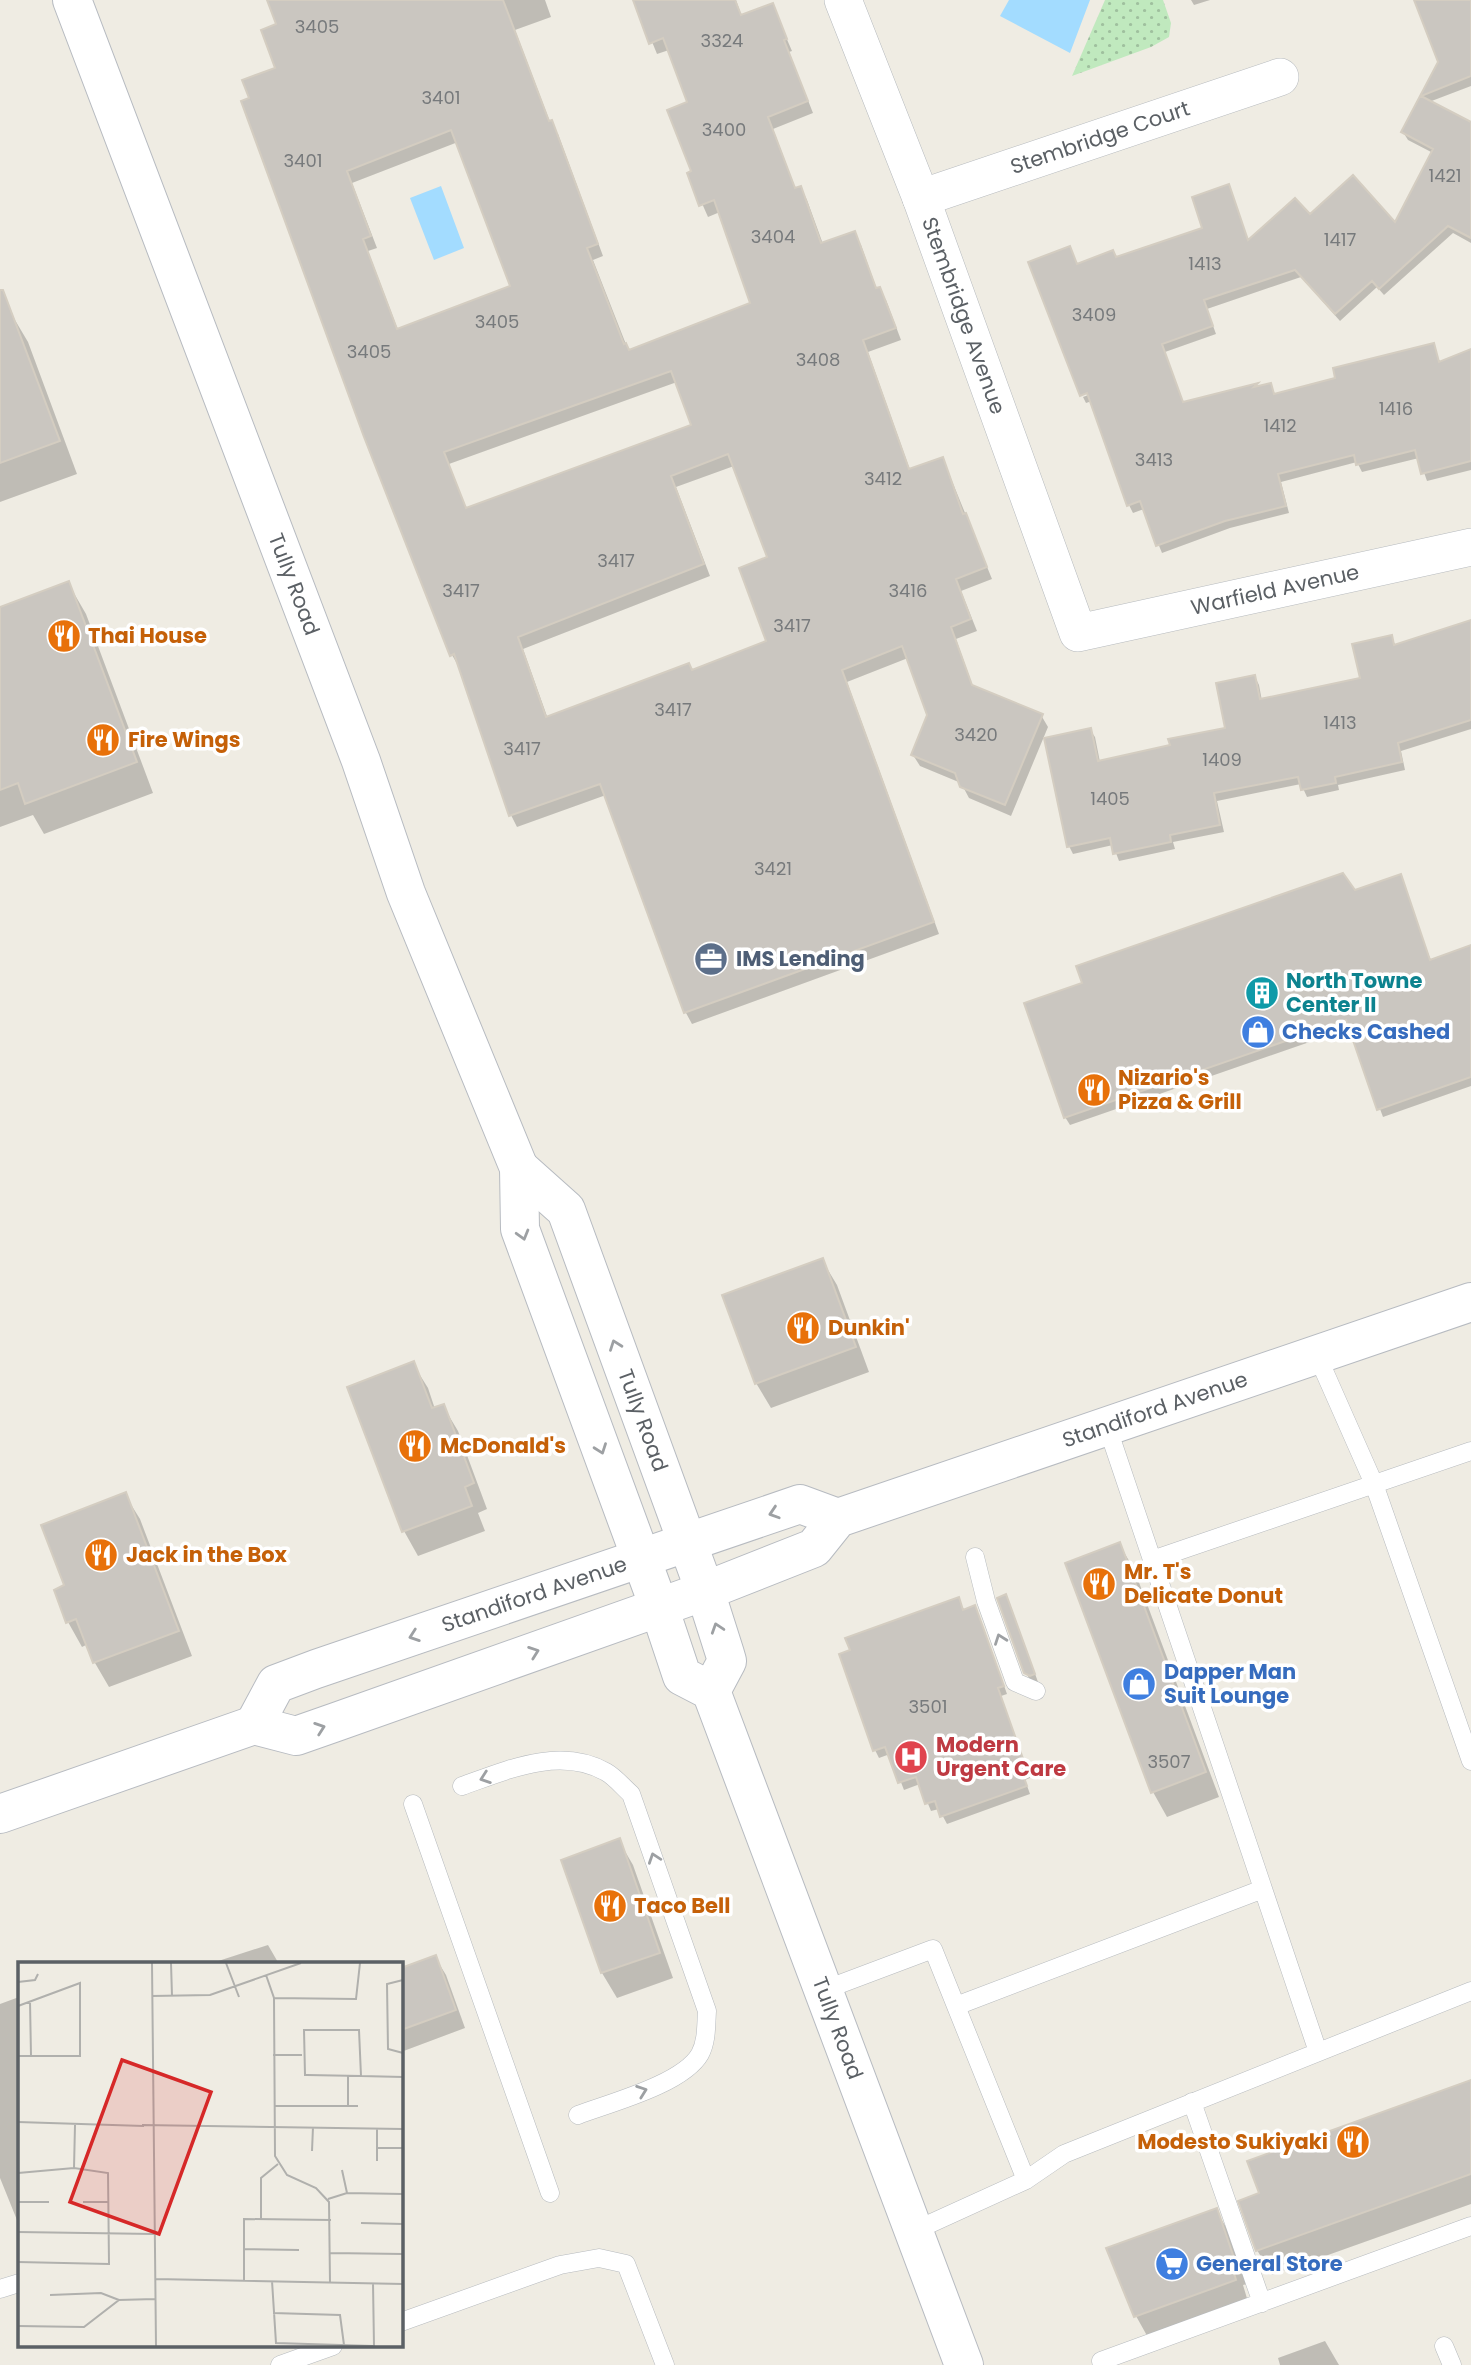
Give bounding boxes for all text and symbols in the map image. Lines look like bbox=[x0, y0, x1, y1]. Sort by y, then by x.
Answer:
house number: 3405 bbox=[295, 14, 339, 39]
house number: 3324 bbox=[701, 28, 743, 53]
house number: 3401 bbox=[422, 85, 461, 110]
street label: Stembridge Court bbox=[1006, 93, 1193, 181]
house number: 3400 bbox=[702, 117, 746, 142]
house number: 3401 bbox=[284, 148, 323, 173]
house number: 1421 bbox=[1428, 163, 1462, 188]
street label: Stembridge Avenue bbox=[915, 213, 1013, 418]
house number: 3404 bbox=[751, 224, 795, 249]
house number: 1417 bbox=[1324, 227, 1357, 252]
house number: 1413 bbox=[1188, 251, 1222, 276]
house number: 3409 bbox=[1072, 302, 1116, 327]
house number: 3405 bbox=[475, 309, 519, 334]
house number: 3405 bbox=[347, 339, 391, 364]
house number: 3408 bbox=[796, 347, 840, 372]
house number: 1416 bbox=[1379, 396, 1413, 421]
house number: 1412 bbox=[1263, 413, 1297, 438]
house number: 3413 bbox=[1135, 447, 1173, 472]
house number: 3412 bbox=[864, 466, 902, 491]
street label: Tully Road bbox=[262, 529, 327, 639]
house number: 3417 bbox=[597, 548, 635, 573]
street label: Warfield Avenue bbox=[1188, 557, 1362, 622]
house number: 3417 bbox=[442, 578, 480, 603]
house number: 3416 bbox=[888, 578, 928, 603]
house number: 3417 bbox=[773, 613, 811, 638]
restaurant icon: Thai House bbox=[45, 617, 83, 655]
place label: Thai House bbox=[88, 621, 207, 650]
house number: 3417 bbox=[654, 697, 692, 722]
house number: 1413 bbox=[1323, 710, 1357, 735]
restaurant icon: Fire Wings bbox=[84, 721, 122, 759]
house number: 3420 bbox=[954, 722, 998, 747]
place label: Fire Wings bbox=[128, 725, 240, 754]
house number: 3417 bbox=[503, 736, 541, 761]
house number: 1409 bbox=[1202, 747, 1242, 772]
house number: 1405 bbox=[1090, 786, 1130, 811]
house number: 3421 bbox=[754, 856, 792, 881]
office icon: IMS Lending bbox=[692, 940, 730, 978]
place label: IMS Lending bbox=[736, 944, 865, 973]
place label: North Towne Center II bbox=[1286, 966, 1422, 1019]
building icon: North Towne Center II bbox=[1243, 974, 1281, 1012]
shop icon: Checks Cashed bbox=[1239, 1013, 1277, 1051]
place label: Checks Cashed bbox=[1282, 1017, 1450, 1046]
place label: Nizario's Pizza & Grill bbox=[1118, 1063, 1242, 1116]
restaurant icon: Nizario's Pizza & Grill bbox=[1075, 1071, 1113, 1109]
one-way arrow bbox=[515, 1229, 529, 1241]
restaurant icon: Dunkin' bbox=[784, 1309, 822, 1347]
place label: Dunkin' bbox=[828, 1313, 910, 1342]
one-way arrow bbox=[609, 1339, 623, 1351]
street label: Standiford Avenue bbox=[1058, 1364, 1251, 1454]
street label: Tully Road bbox=[611, 1365, 675, 1476]
restaurant icon: McDonald's bbox=[396, 1427, 434, 1465]
place label: McDonald's bbox=[440, 1431, 566, 1460]
one-way arrow bbox=[593, 1442, 607, 1454]
one-way arrow bbox=[768, 1505, 780, 1519]
restaurant icon: Jack in the Box bbox=[82, 1536, 120, 1574]
place label: Jack in the Box bbox=[126, 1540, 288, 1569]
street label: Standiford Avenue bbox=[438, 1549, 631, 1639]
place label: Mr. T's Delicate Donut bbox=[1124, 1557, 1283, 1610]
restaurant icon: Mr. T's Delicate Donut bbox=[1080, 1565, 1118, 1603]
one-way arrow bbox=[711, 1622, 725, 1635]
one-way arrow bbox=[408, 1628, 421, 1642]
one-way arrow bbox=[994, 1634, 1008, 1646]
one-way arrow bbox=[528, 1646, 540, 1660]
place label: Dapper Man Suit Lounge bbox=[1164, 1657, 1296, 1710]
shop icon: Dapper Man Suit Lounge bbox=[1120, 1665, 1158, 1703]
house number: 3501 bbox=[909, 1694, 947, 1719]
one-way arrow bbox=[313, 1722, 325, 1736]
place label: Modern Urgent Care bbox=[936, 1730, 1066, 1783]
hospital icon: Modern Urgent Care bbox=[892, 1738, 930, 1776]
house number: 3507 bbox=[1147, 1749, 1191, 1774]
one-way arrow bbox=[479, 1770, 492, 1784]
one-way arrow bbox=[648, 1853, 662, 1865]
restaurant icon: Taco Bell bbox=[591, 1887, 629, 1925]
place label: Taco Bell bbox=[634, 1891, 730, 1920]
inset map bbox=[18, 1962, 402, 2348]
street label: Tully Road bbox=[806, 1973, 870, 2083]
one-way arrow bbox=[635, 2085, 647, 2099]
restaurant icon: Modesto Sukiyaki bbox=[1334, 2123, 1372, 2161]
place label: Modesto Sukiyaki bbox=[1137, 2127, 1328, 2156]
supermarket icon: General Store bbox=[1153, 2245, 1191, 2283]
place label: General Store bbox=[1196, 2249, 1343, 2278]

